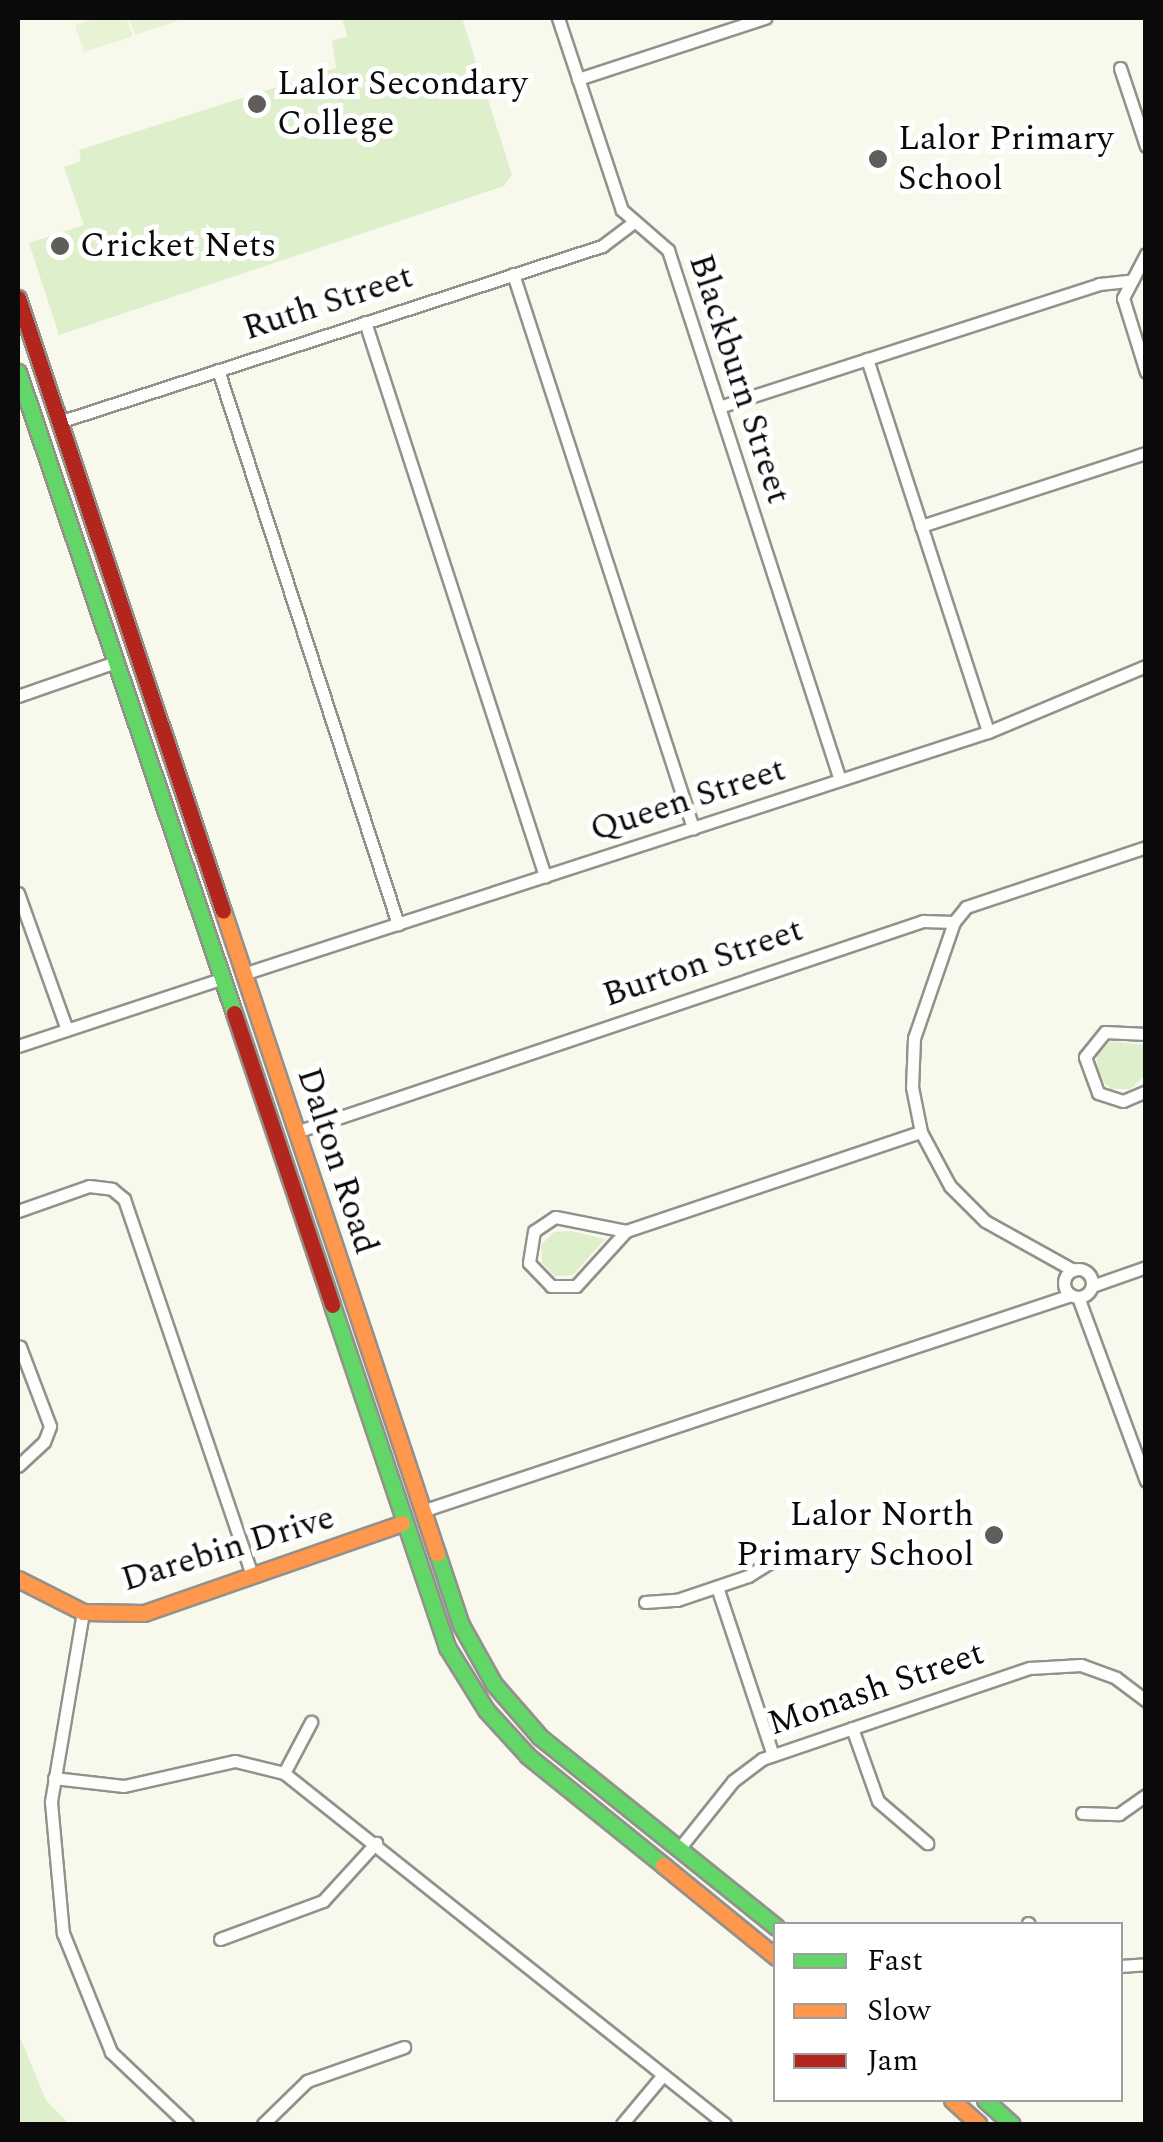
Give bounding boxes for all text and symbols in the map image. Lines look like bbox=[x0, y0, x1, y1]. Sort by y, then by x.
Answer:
place label: Lalor Secondary College bbox=[277, 63, 528, 145]
marker: Lalor Secondary College bbox=[246, 93, 268, 115]
place label: Lalor Primary School bbox=[898, 118, 1113, 200]
marker: Lalor Primary School bbox=[867, 148, 889, 170]
place label: Cricket Nets bbox=[80, 225, 276, 267]
marker: Cricket Nets bbox=[49, 235, 71, 257]
street label: Blackburn Street bbox=[679, 249, 799, 509]
street label: Ruth Street bbox=[238, 256, 418, 350]
street label: Queen Street bbox=[585, 749, 791, 851]
street label: Burton Street bbox=[597, 909, 809, 1017]
street label: Dalton Road bbox=[287, 1062, 387, 1260]
place label: Lalor North Primary School bbox=[736, 1494, 974, 1576]
street label: Darebin Drive bbox=[116, 1497, 340, 1601]
marker: Lalor North Primary School bbox=[983, 1524, 1005, 1546]
street label: Monash Street bbox=[762, 1632, 990, 1746]
legend bbox=[773, 1922, 1123, 2102]
text: Fast bbox=[867, 1938, 923, 1984]
text: Slow bbox=[867, 1988, 931, 2034]
text: Jam bbox=[867, 2038, 918, 2084]

